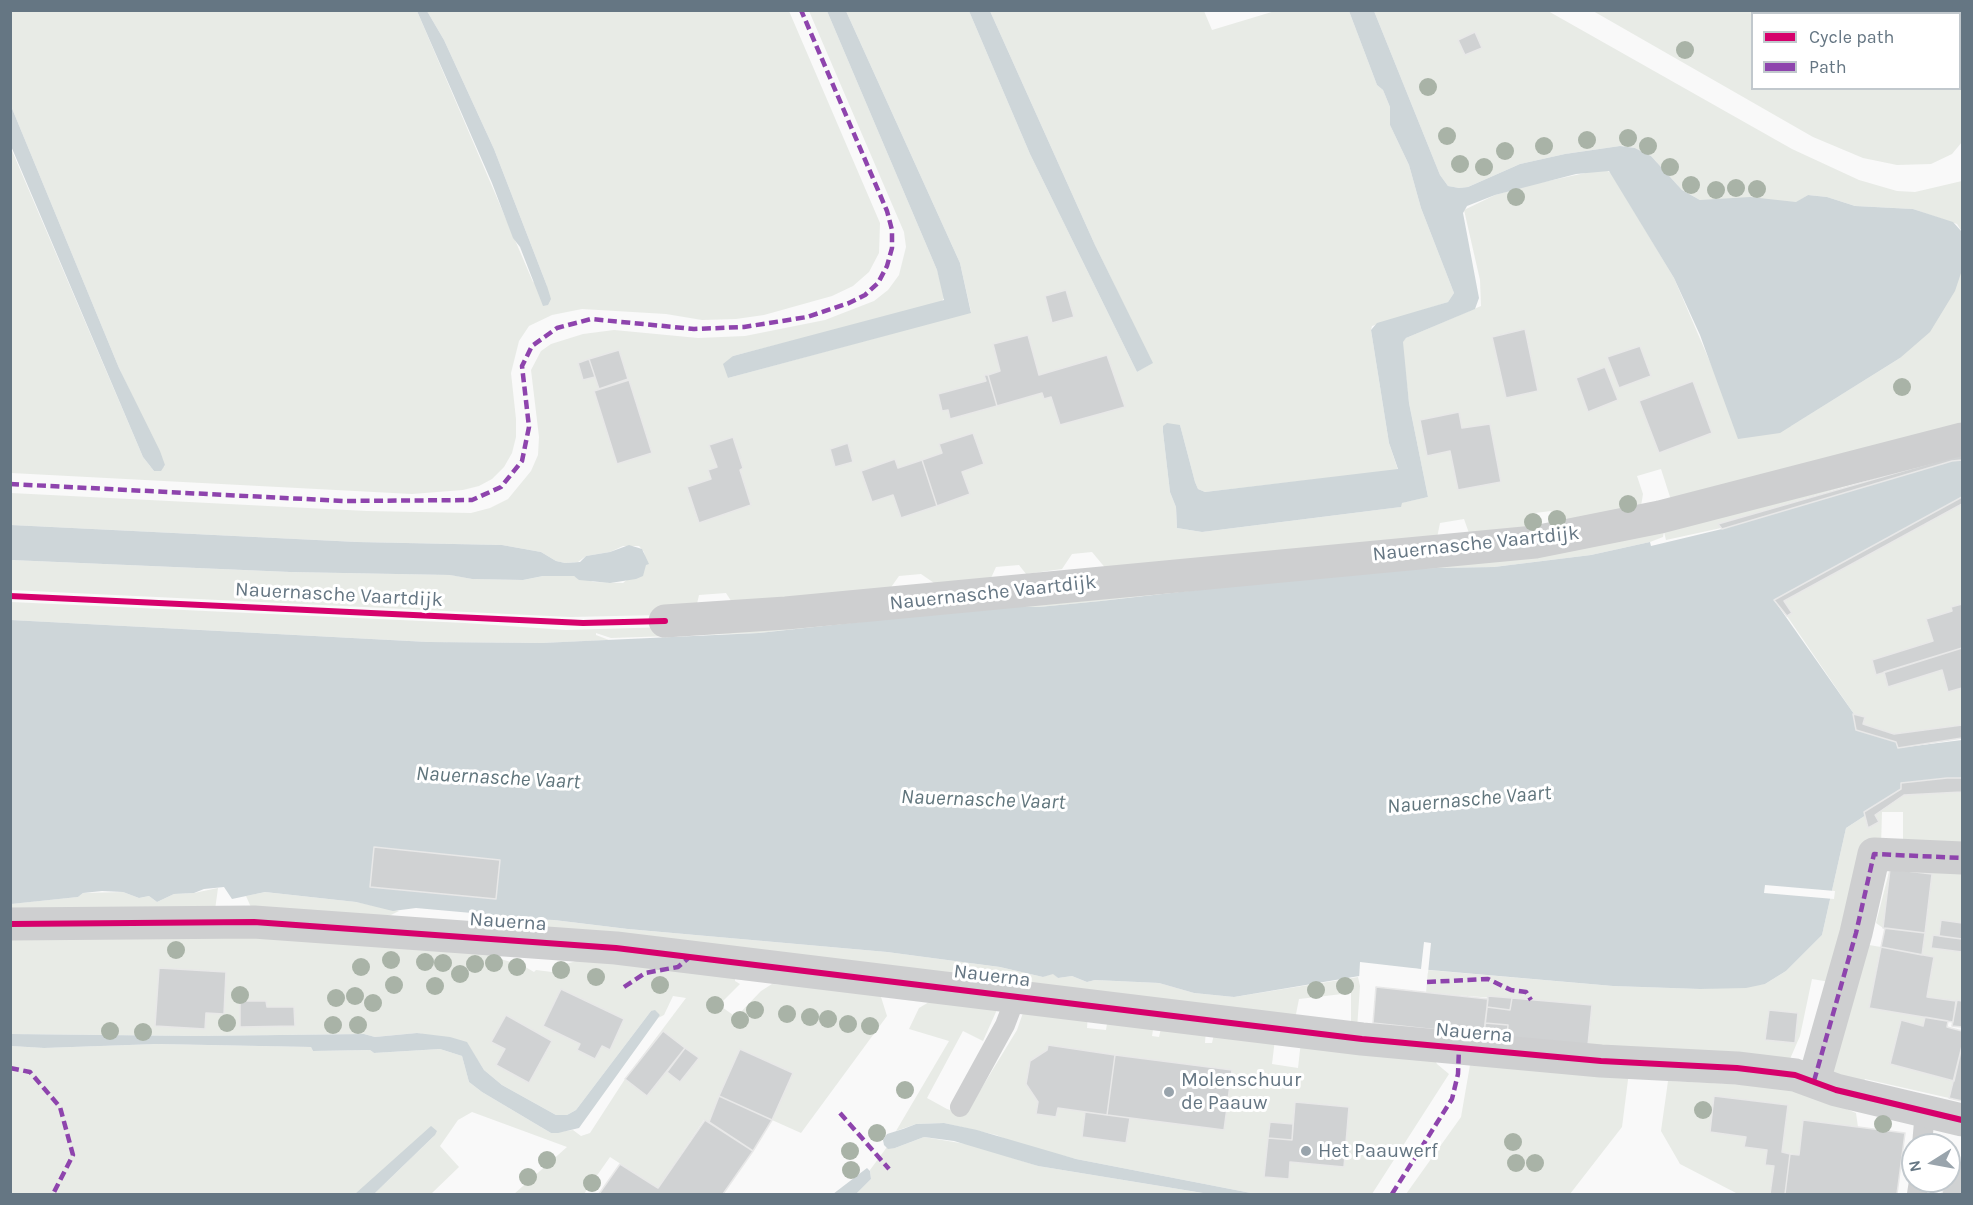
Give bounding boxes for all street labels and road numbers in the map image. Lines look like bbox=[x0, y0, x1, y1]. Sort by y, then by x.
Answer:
street label: Nauernasche Vaartdijk bbox=[1371, 521, 1581, 567]
street label: Nauernasche Vaartdijk bbox=[888, 570, 1098, 616]
street label: Nauernasche Vaartdijk bbox=[234, 578, 444, 612]
street label: Nauerna bbox=[469, 907, 547, 937]
street label: Nauerna bbox=[952, 959, 1032, 993]
street label: Nauerna bbox=[1434, 1018, 1514, 1048]

